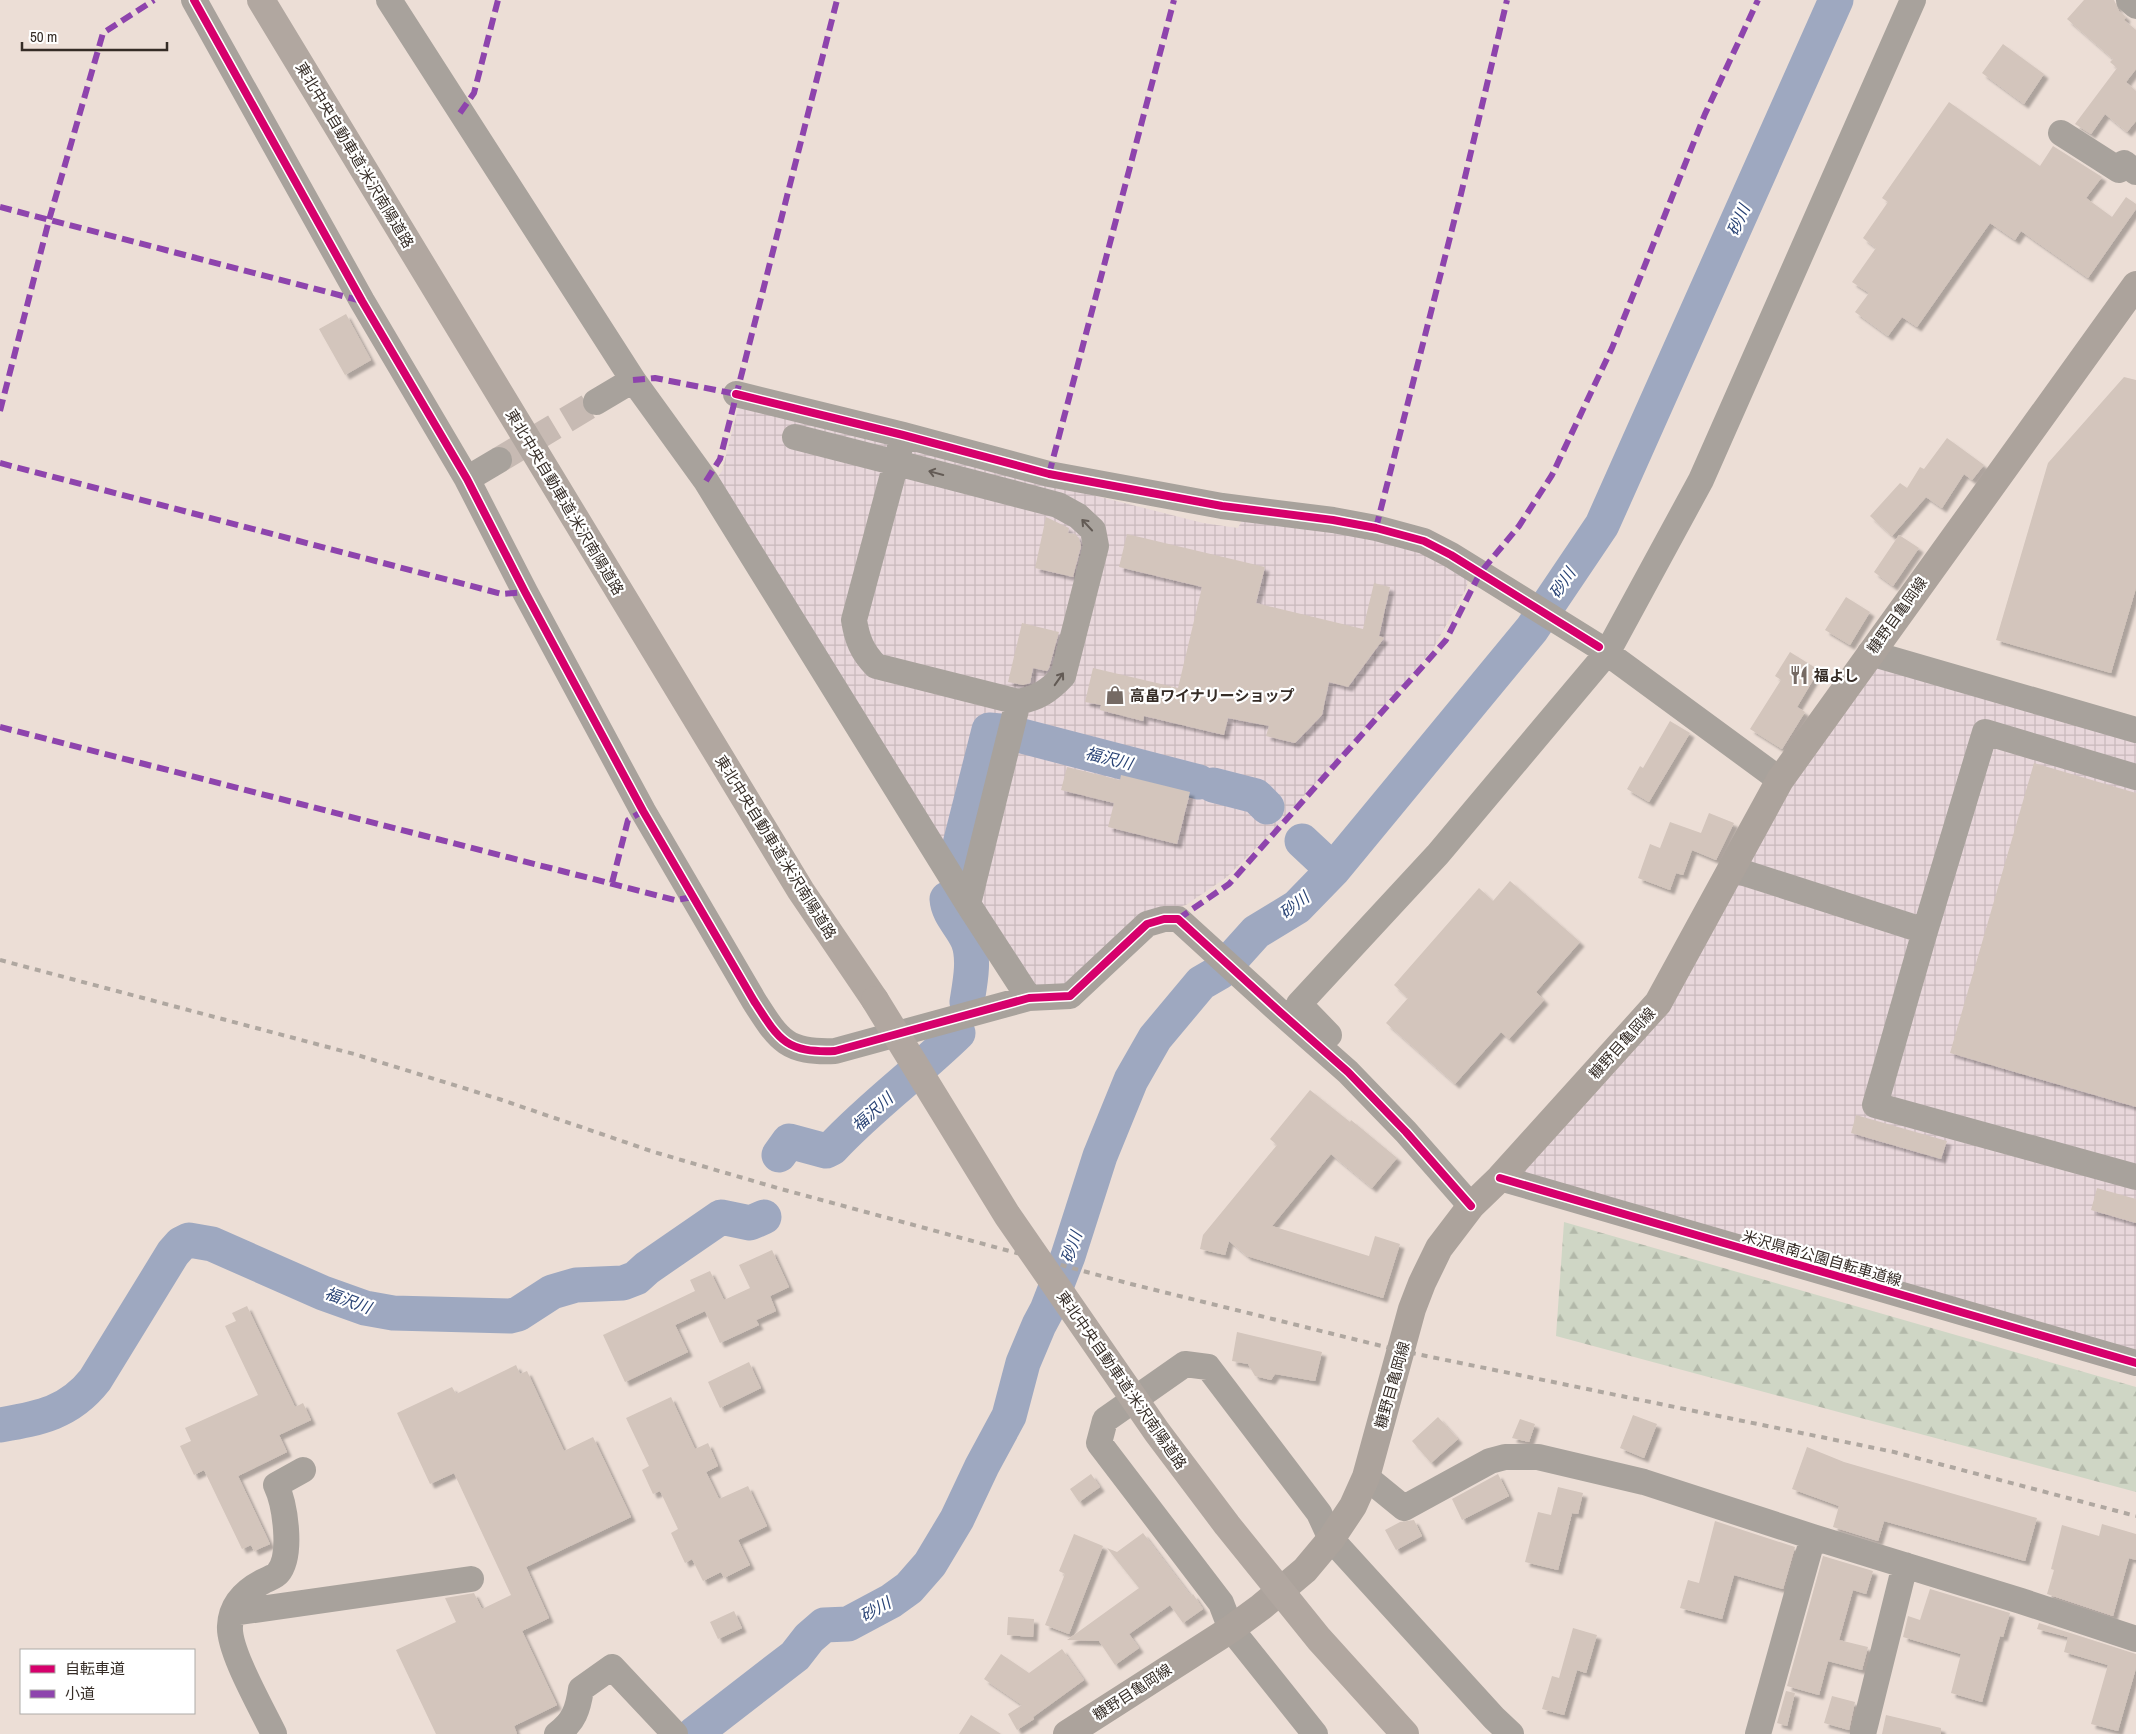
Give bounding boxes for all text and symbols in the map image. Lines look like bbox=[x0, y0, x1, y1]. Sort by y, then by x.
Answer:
scale bar bbox=[22, 20, 168, 52]
text: 50 m bbox=[30, 26, 57, 47]
street label: 東北中央自動車道;米沢南陽道路 bbox=[291, 58, 419, 252]
water label: 砂川 bbox=[1721, 199, 1755, 239]
street label: 東北中央自動車道;米沢南陽道路 bbox=[501, 405, 629, 599]
one-way arrow bbox=[928, 468, 944, 477]
one-way arrow bbox=[1081, 519, 1093, 532]
water label: 砂川 bbox=[1544, 562, 1581, 602]
street label: 糠野目亀岡線 bbox=[1862, 572, 1932, 658]
restaurant icon: 福よし bbox=[1788, 664, 1810, 686]
place label: 福よし bbox=[1813, 665, 1859, 686]
one-way arrow bbox=[1054, 673, 1064, 687]
shop icon: 高畠ワイナリーショップ bbox=[1104, 684, 1126, 706]
place label: 高畠ワイナリーショップ bbox=[1130, 685, 1294, 706]
water label: 福沢川 bbox=[1083, 742, 1137, 775]
street label: 東北中央自動車道;米沢南陽道路 bbox=[711, 751, 841, 943]
water label: 砂川 bbox=[1275, 885, 1315, 924]
street label: 糠野目亀岡線 bbox=[1584, 1003, 1660, 1083]
water label: 福沢川 bbox=[847, 1086, 899, 1136]
street label: 米沢県南公園自転車道線 bbox=[1740, 1225, 1904, 1291]
water label: 砂川 bbox=[1055, 1226, 1087, 1266]
water label: 福沢川 bbox=[322, 1281, 376, 1319]
street label: 東北中央自動車道;米沢南陽道路 bbox=[1052, 1287, 1192, 1473]
street label: 糠野目亀岡線 bbox=[1370, 1339, 1414, 1431]
water label: 砂川 bbox=[856, 1591, 896, 1626]
legend bbox=[20, 1649, 195, 1714]
text: 自転車道 bbox=[65, 1658, 125, 1679]
street label: 糠野目亀岡線 bbox=[1089, 1659, 1175, 1725]
text: 小道 bbox=[65, 1683, 95, 1704]

